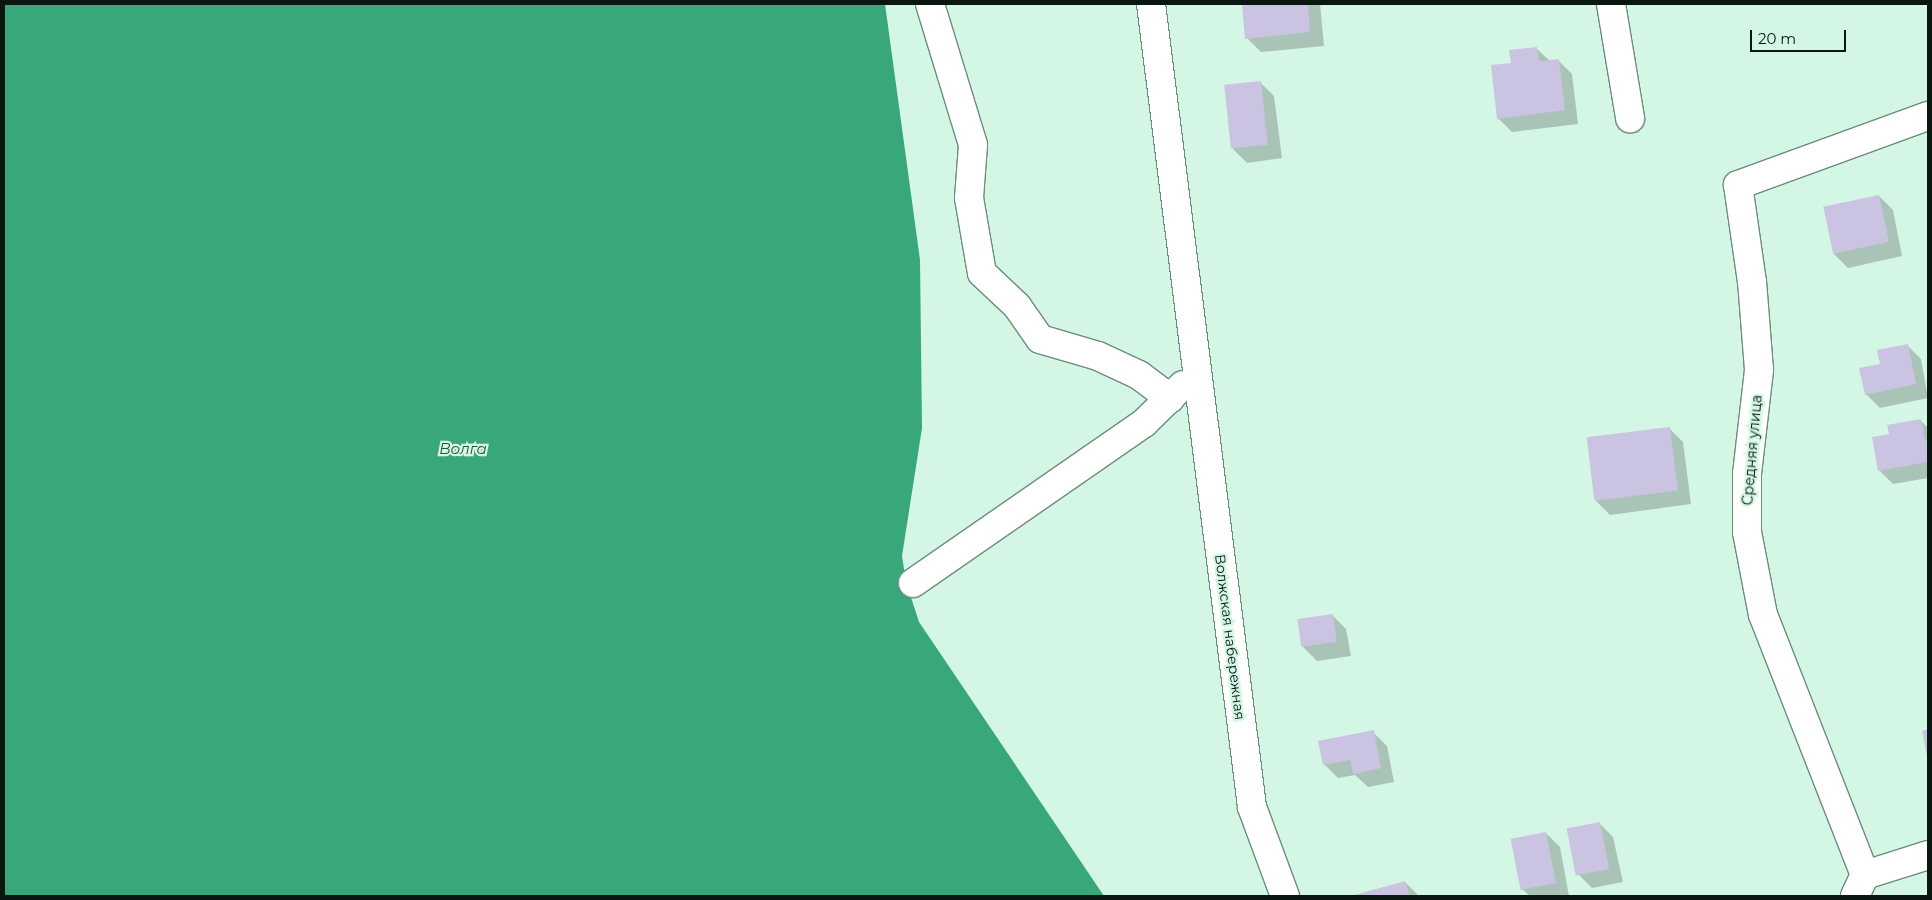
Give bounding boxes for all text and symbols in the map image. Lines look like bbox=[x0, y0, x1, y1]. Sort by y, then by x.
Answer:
scale bar bbox=[1752, 20, 1848, 52]
text: 20 m bbox=[1758, 29, 1796, 48]
street label: Средняя улица bbox=[1739, 394, 1765, 506]
water label: Волга bbox=[439, 440, 487, 458]
street label: Волжская набережная bbox=[1211, 553, 1249, 721]

